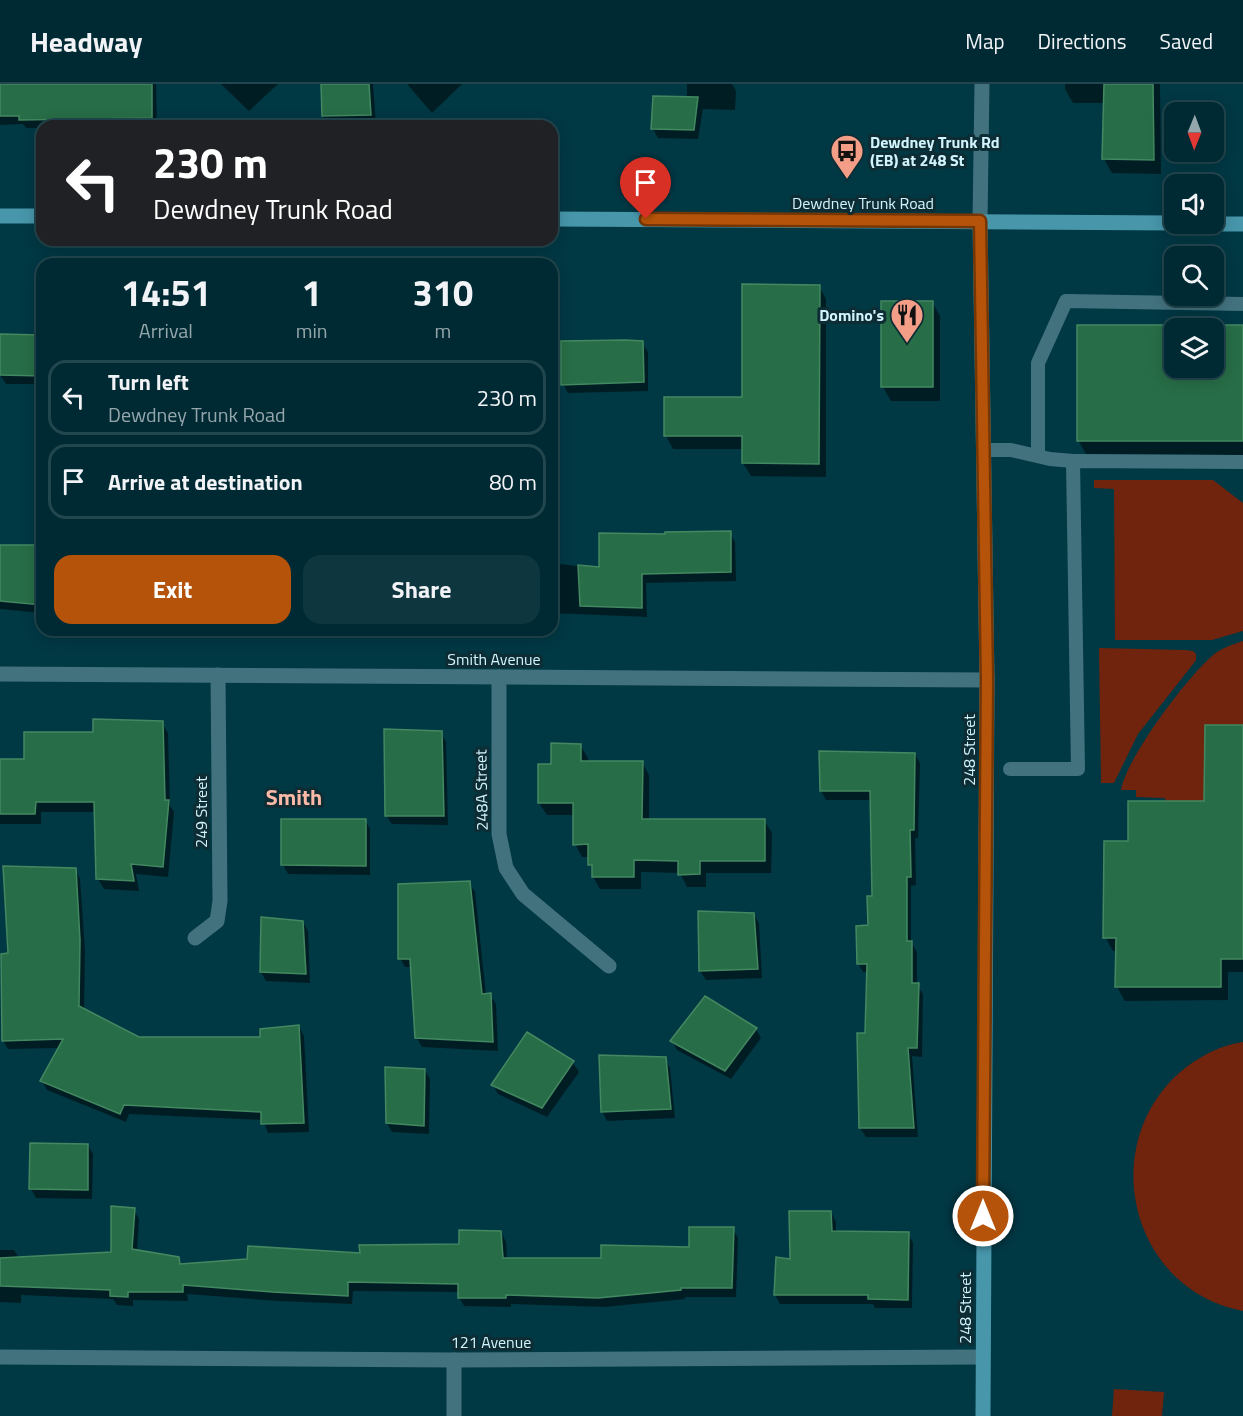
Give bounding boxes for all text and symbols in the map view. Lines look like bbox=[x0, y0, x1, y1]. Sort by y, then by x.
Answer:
text: Headway bbox=[30, 20, 142, 63]
text: Map bbox=[965, 25, 1005, 57]
text: Directions bbox=[1038, 25, 1127, 57]
text: Saved bbox=[1160, 25, 1213, 57]
north arrow bbox=[1164, 102, 1224, 162]
map controls bbox=[1164, 102, 1224, 378]
text: 230 m bbox=[153, 130, 268, 194]
place label: Dewdney Trunk Rd (EB) at 248 St bbox=[870, 130, 1000, 172]
bus stop icon: Dewdney Trunk Rd (EB) at 248 St bbox=[829, 133, 865, 180]
icon: left bbox=[54, 144, 132, 222]
pin bbox=[620, 157, 671, 219]
icon: arrive bbox=[629, 166, 662, 199]
button: sound bbox=[1164, 174, 1224, 234]
text: Dewdney Trunk Road bbox=[153, 188, 393, 229]
street label: Dewdney Trunk Road bbox=[792, 191, 934, 215]
button: search bbox=[1164, 246, 1224, 306]
text: 14:51 bbox=[121, 265, 211, 320]
text: 1 bbox=[302, 265, 322, 320]
text: 310 bbox=[413, 265, 473, 320]
restaurant icon: Domino's bbox=[889, 297, 925, 344]
place label: Domino's bbox=[819, 303, 884, 327]
text: Arrival bbox=[139, 315, 193, 346]
text: min bbox=[296, 315, 328, 346]
text: m bbox=[434, 315, 451, 346]
button: layers bbox=[1164, 318, 1224, 378]
text: Turn left bbox=[108, 365, 189, 399]
icon: left bbox=[57, 381, 90, 414]
text: 230 m bbox=[477, 381, 537, 415]
text: Dewdney Trunk Road bbox=[108, 399, 286, 430]
icon: arrive bbox=[57, 465, 90, 498]
text: Arrive at destination bbox=[108, 465, 303, 499]
text: 80 m bbox=[489, 465, 537, 499]
button: Exit bbox=[54, 555, 291, 624]
button: Share bbox=[303, 555, 540, 624]
street label: Smith Avenue bbox=[447, 647, 541, 671]
street label: 248 Street bbox=[957, 714, 981, 786]
street label: 248A Street bbox=[468, 749, 494, 831]
street label: 249 Street bbox=[189, 776, 213, 848]
district label: Smith bbox=[266, 780, 322, 814]
position arrow bbox=[951, 1184, 1015, 1248]
street label: 248 Street bbox=[953, 1272, 977, 1344]
street label: 121 Avenue bbox=[451, 1330, 531, 1354]

